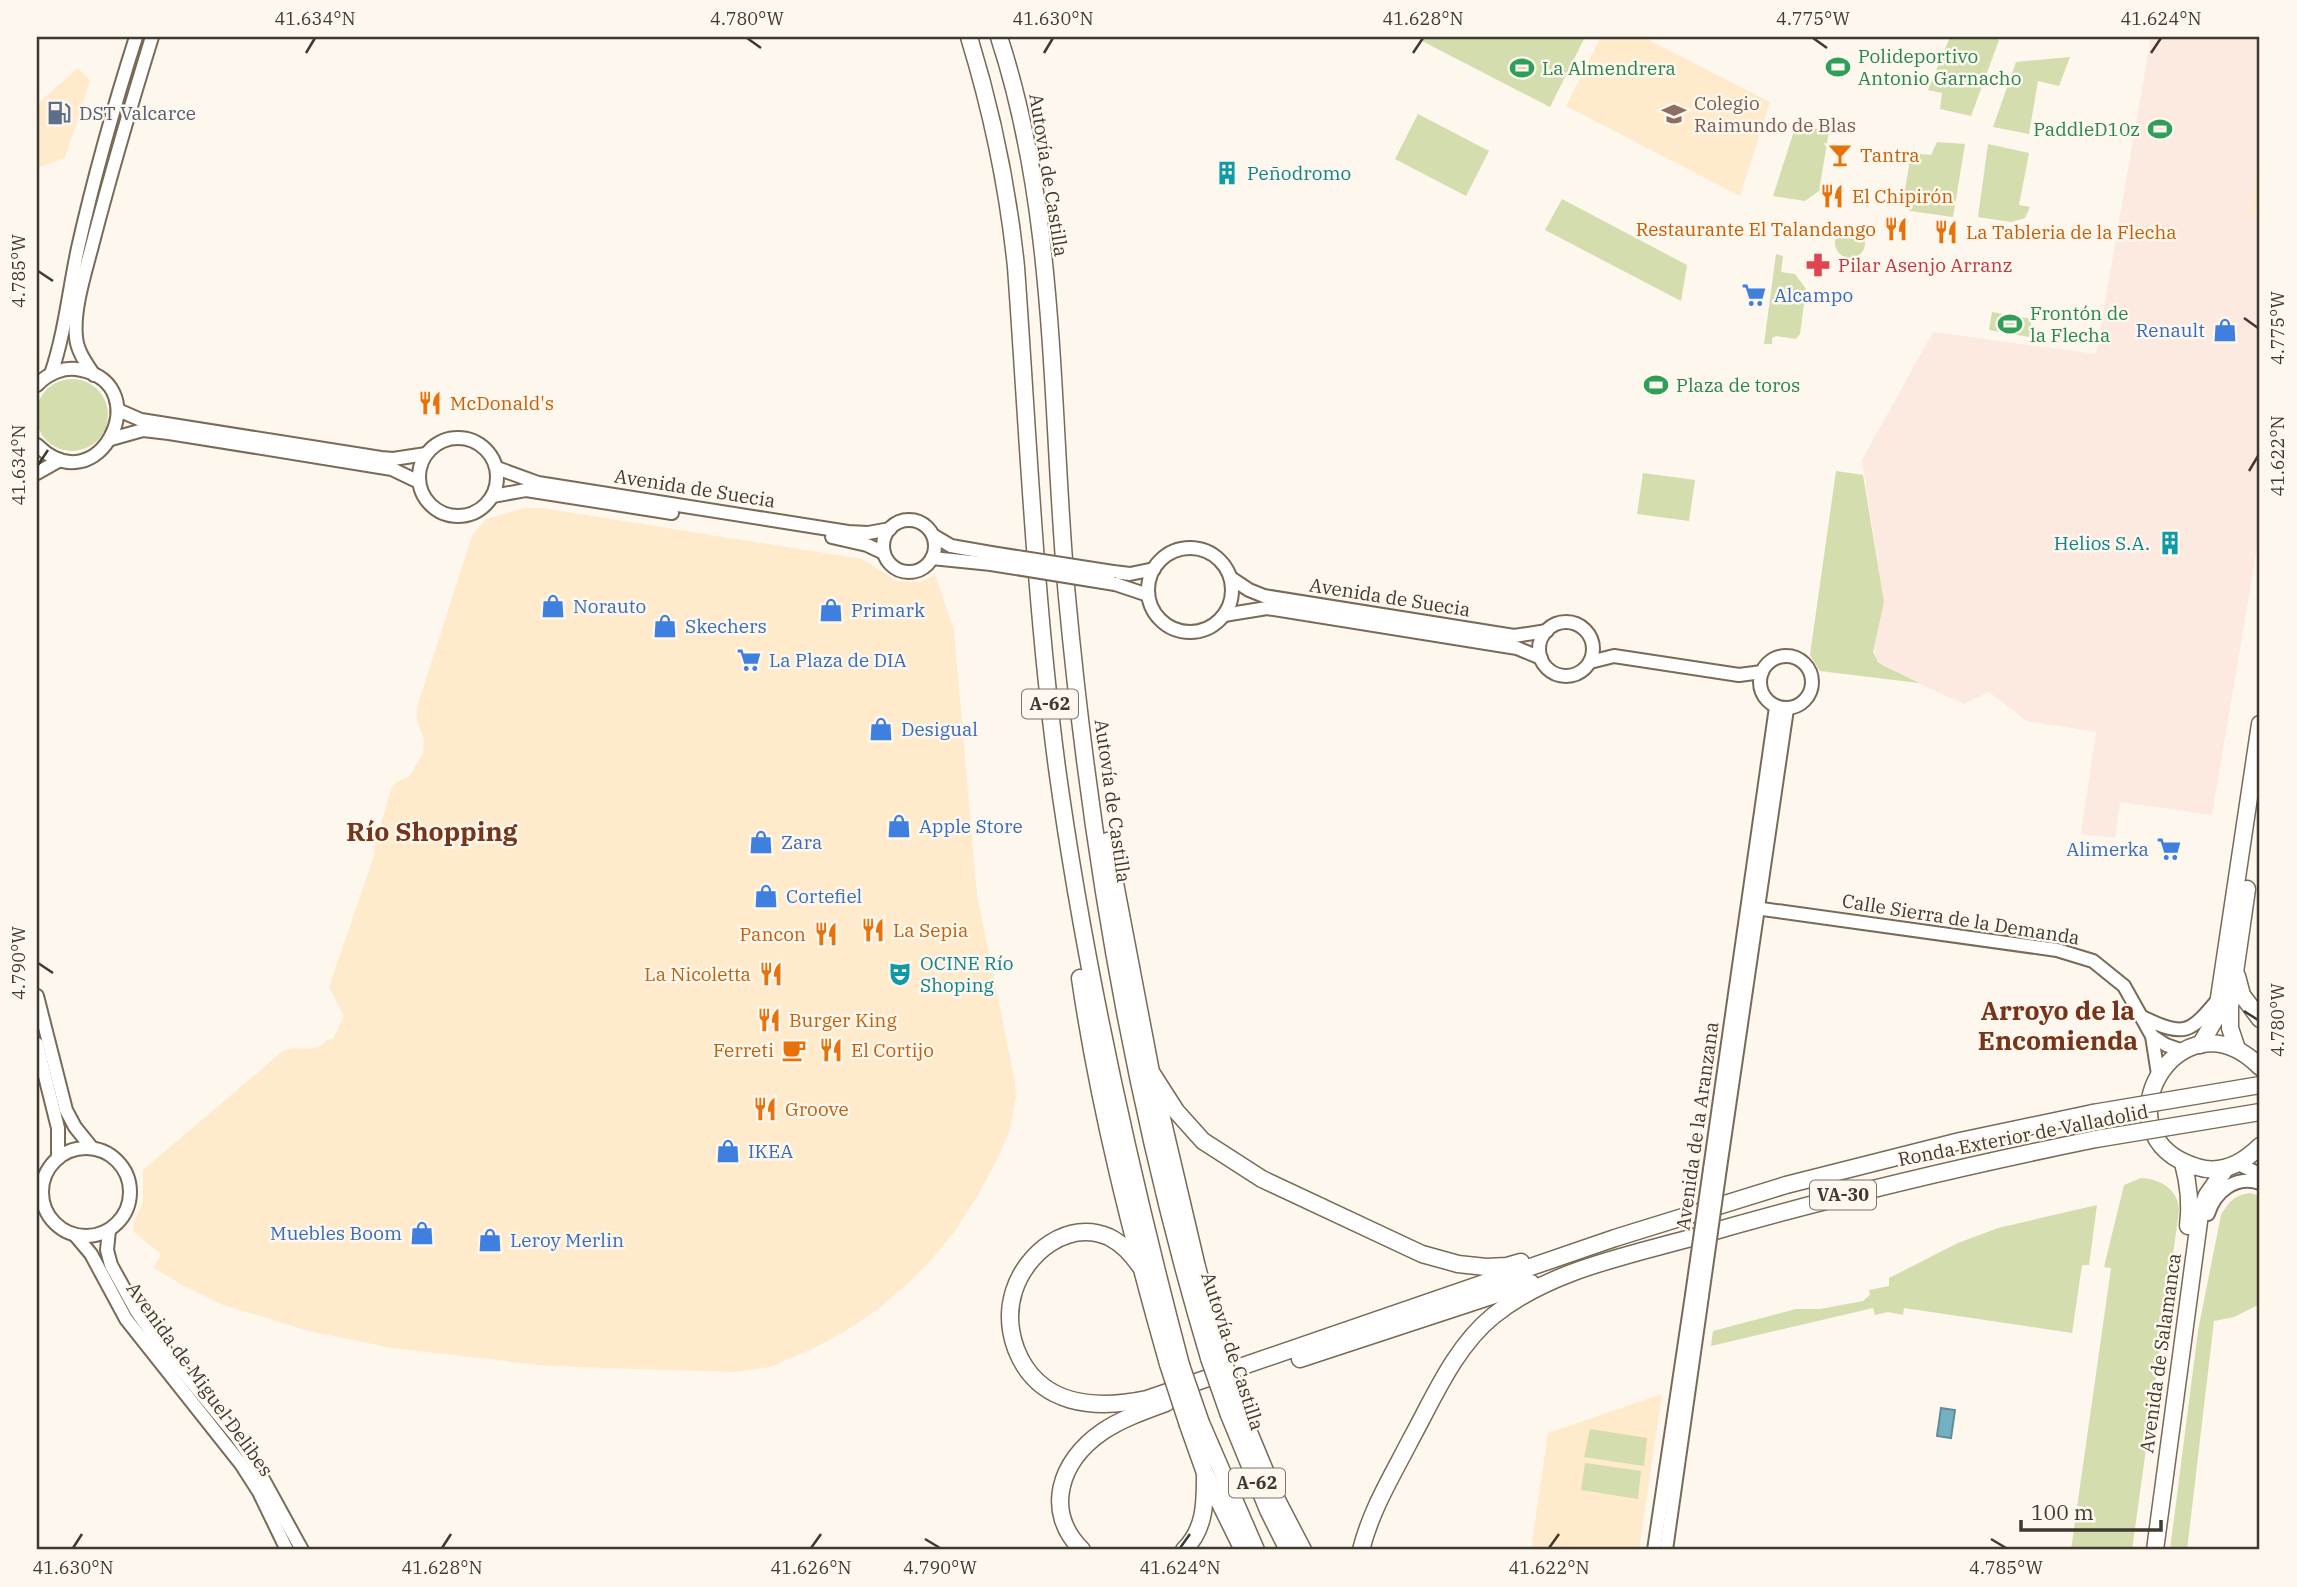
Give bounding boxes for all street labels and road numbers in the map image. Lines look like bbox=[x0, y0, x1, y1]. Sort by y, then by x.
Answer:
street label: Autovía de Castilla bbox=[1024, 92, 1074, 258]
street label: Avenida de Suecia bbox=[613, 463, 777, 513]
street label: Avenida de Suecia bbox=[1308, 572, 1472, 622]
road number: A-62 bbox=[1022, 690, 1078, 718]
street label: Autovía de Castilla bbox=[1090, 718, 1136, 884]
street label: Calle Sierra de la Demanda bbox=[1840, 888, 2082, 950]
street label: Avenida de la Aranzana bbox=[1670, 1020, 1724, 1232]
street label: Ronda Exterior de Valladolid bbox=[1896, 1099, 2150, 1171]
road number: VA-30 bbox=[1810, 1180, 1876, 1210]
street label: Avenida de Salamanca bbox=[2134, 1251, 2186, 1455]
street label: Autovía de Castilla bbox=[1196, 1269, 1270, 1433]
street label: Avenida de Miguel Delibes bbox=[121, 1277, 279, 1481]
road number: A-62 bbox=[1229, 1468, 1285, 1498]

